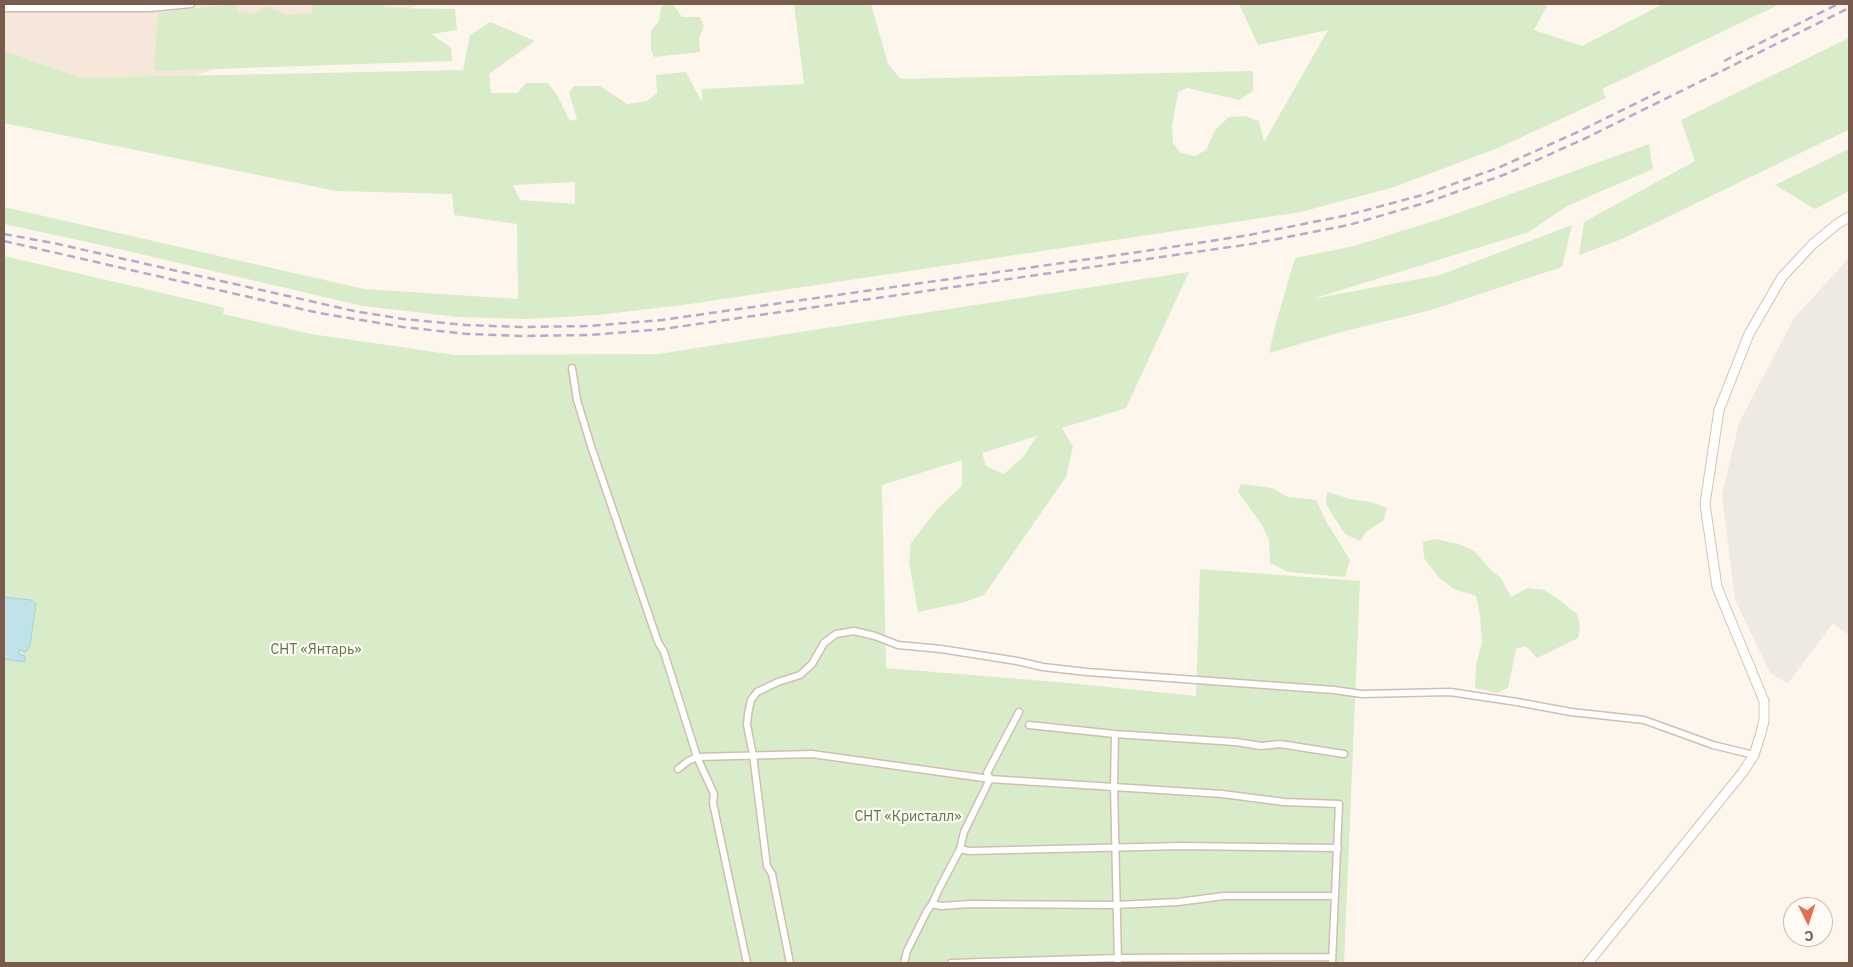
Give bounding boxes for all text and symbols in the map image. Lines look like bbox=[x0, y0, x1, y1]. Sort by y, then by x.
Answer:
park label: СНТ «Янтарь» bbox=[271, 642, 361, 658]
park label: СНТ «Кристалл» bbox=[855, 809, 961, 825]
north arrow bbox=[1783, 897, 1833, 947]
text: С bbox=[1804, 927, 1814, 945]

